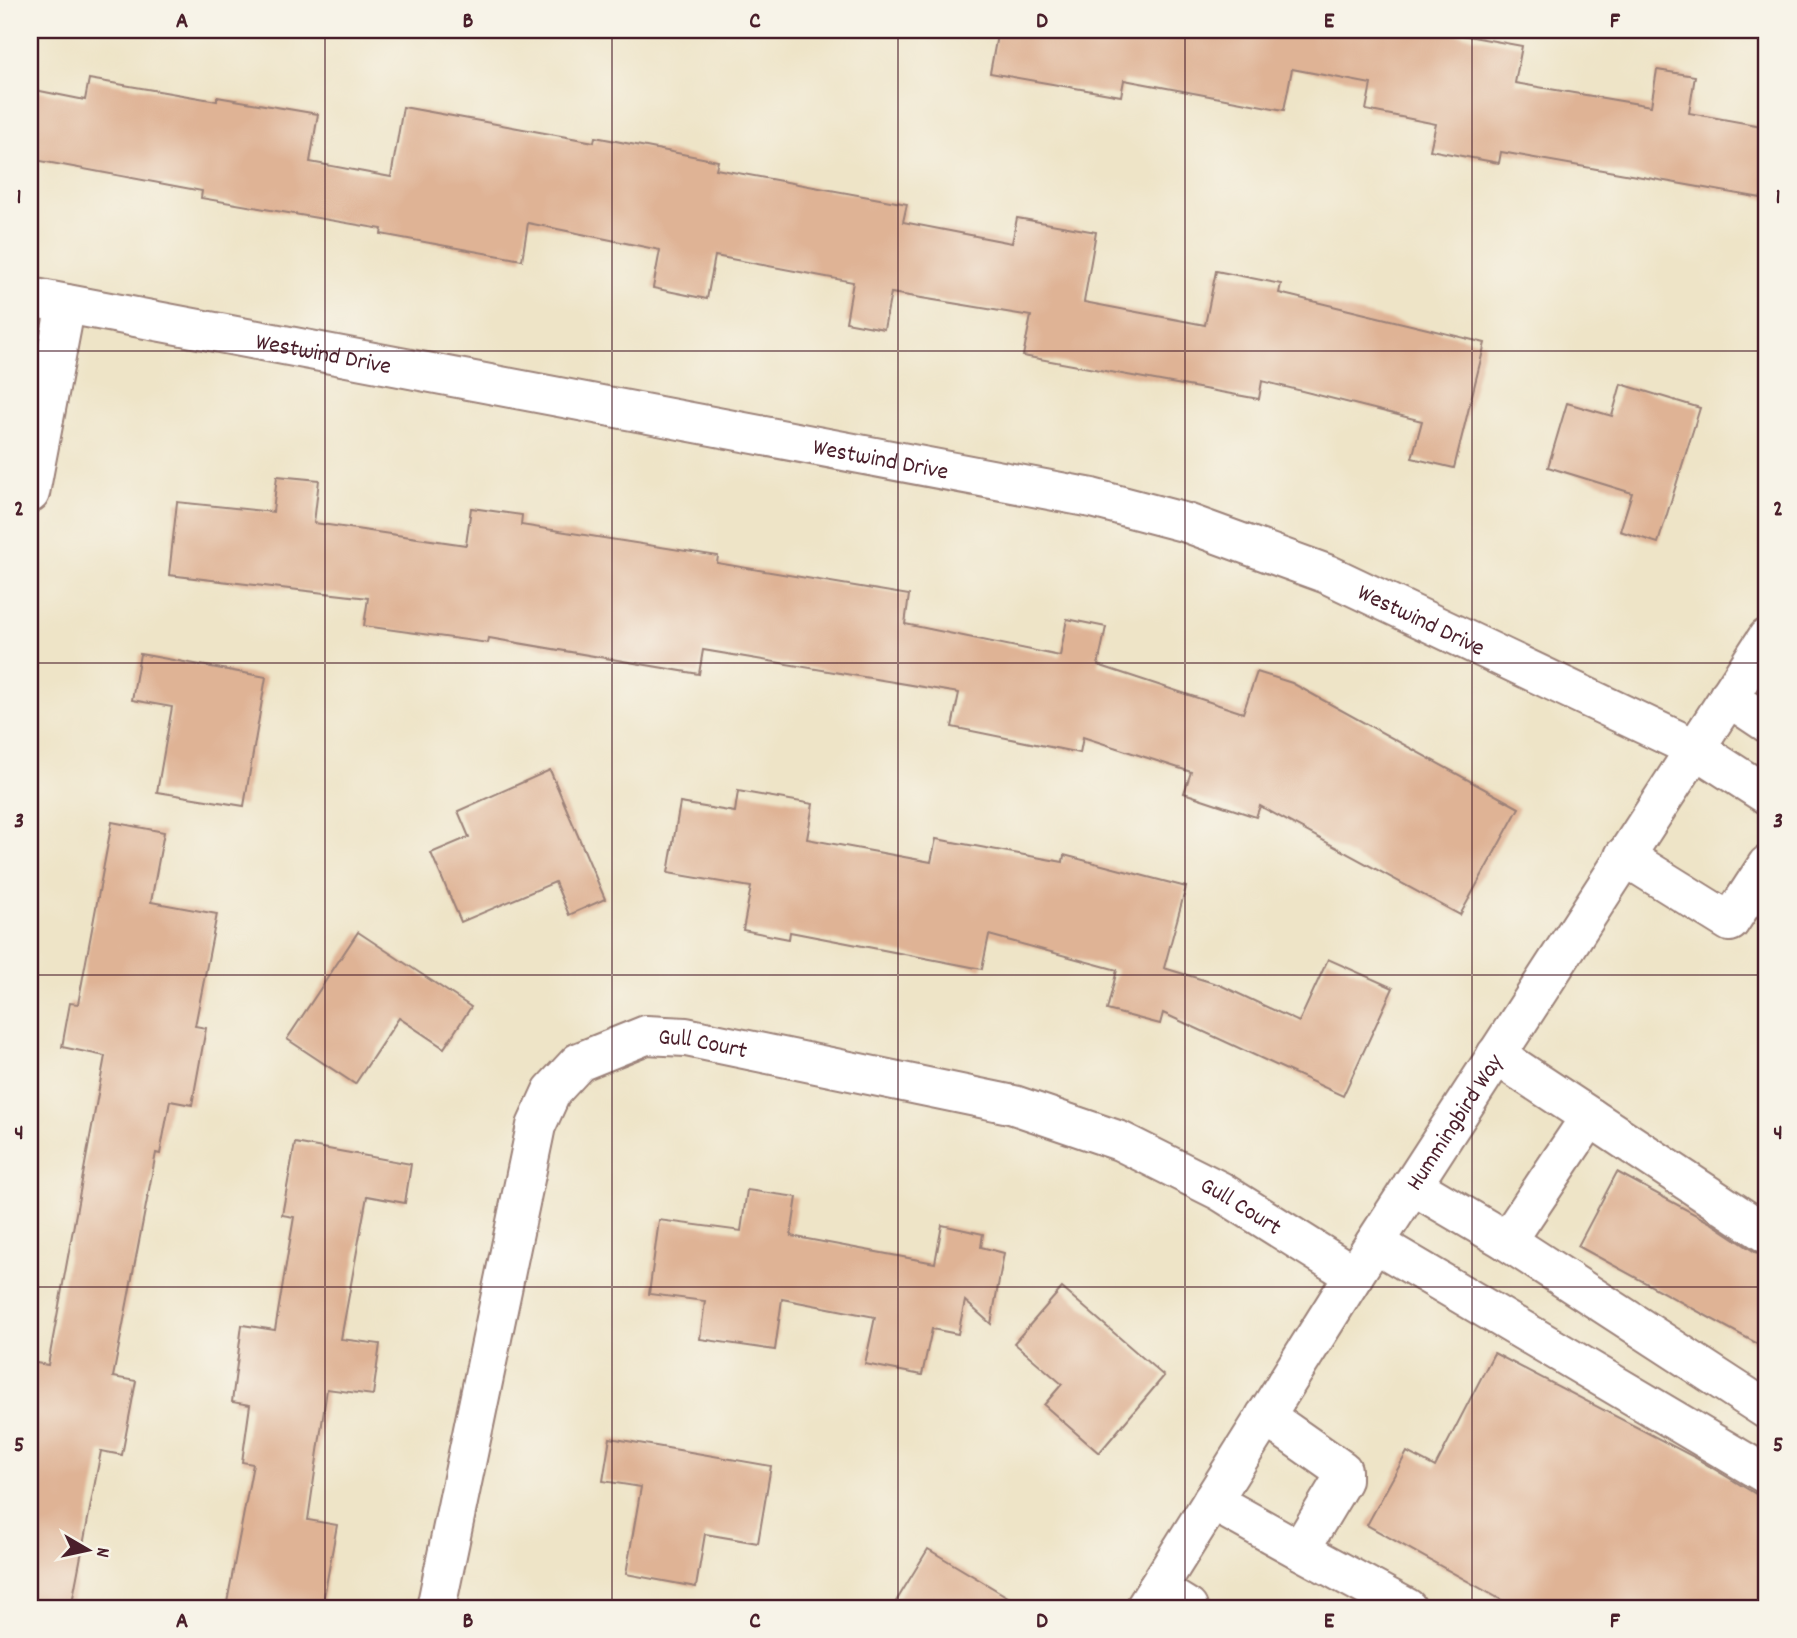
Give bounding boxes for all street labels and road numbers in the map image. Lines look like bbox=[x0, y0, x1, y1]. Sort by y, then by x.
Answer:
street label: Westwind Drive bbox=[253, 326, 394, 385]
street label: Westwind Drive bbox=[810, 432, 951, 490]
street label: Westwind Drive bbox=[1351, 577, 1490, 666]
street label: Gull Court bbox=[657, 1022, 750, 1069]
street label: Hummingbird Way bbox=[1399, 1047, 1514, 1198]
street label: Gull Court bbox=[1194, 1170, 1287, 1246]

